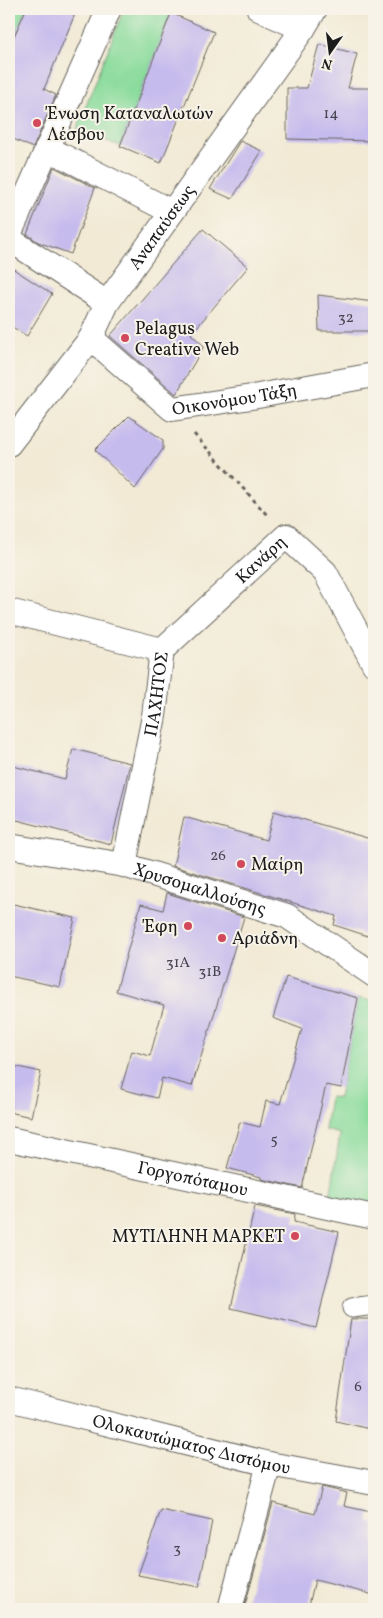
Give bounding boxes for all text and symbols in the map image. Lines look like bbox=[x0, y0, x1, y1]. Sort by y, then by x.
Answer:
north arrow bbox=[306, 28, 356, 78]
text: N bbox=[320, 53, 334, 74]
place label: Ένωση Καταναλωτών Λέσβου bbox=[45, 102, 213, 148]
house number: 14 bbox=[324, 104, 338, 125]
marker: Ένωση Καταναλωτών Λέσβου bbox=[31, 117, 43, 129]
street label: Αναπαύσεως bbox=[123, 180, 202, 276]
house number: 32 bbox=[338, 308, 354, 329]
place label: Pelagus Creative Web bbox=[135, 317, 239, 363]
marker: Pelagus Creative Web bbox=[119, 332, 131, 344]
street label: Οικονόμου Τάξη bbox=[170, 378, 299, 423]
street label: Κανάρη bbox=[231, 530, 293, 590]
street label: ΠΑΧΗΤΟΣ bbox=[139, 650, 176, 739]
house number: 26 bbox=[210, 846, 226, 867]
place label: Μαίρη bbox=[251, 853, 304, 878]
street label: Χρυσομαλλούσης bbox=[130, 858, 269, 923]
marker: Μαίρη bbox=[235, 858, 247, 870]
place label: Έφη bbox=[142, 915, 178, 940]
marker: Έφη bbox=[182, 920, 194, 932]
place label: Αριάδνη bbox=[232, 927, 298, 952]
marker: Αριάδνη bbox=[216, 932, 228, 944]
house number: 31Α bbox=[166, 953, 190, 974]
house number: 31Β bbox=[199, 962, 221, 983]
house number: 5 bbox=[270, 1130, 278, 1151]
street label: Γοργοπόταμου bbox=[135, 1156, 250, 1204]
place label: ΜΥΤΙΛΗΝΗ ΜΑΡΚΕΤ bbox=[112, 1225, 285, 1250]
marker: ΜΥΤΙΛΗΝΗ ΜΑΡΚΕΤ bbox=[289, 1230, 301, 1242]
house number: 6 bbox=[354, 1377, 362, 1398]
street label: Ολοκαυτώματος Διστόμου bbox=[90, 1409, 292, 1482]
house number: 3 bbox=[173, 1539, 181, 1560]

